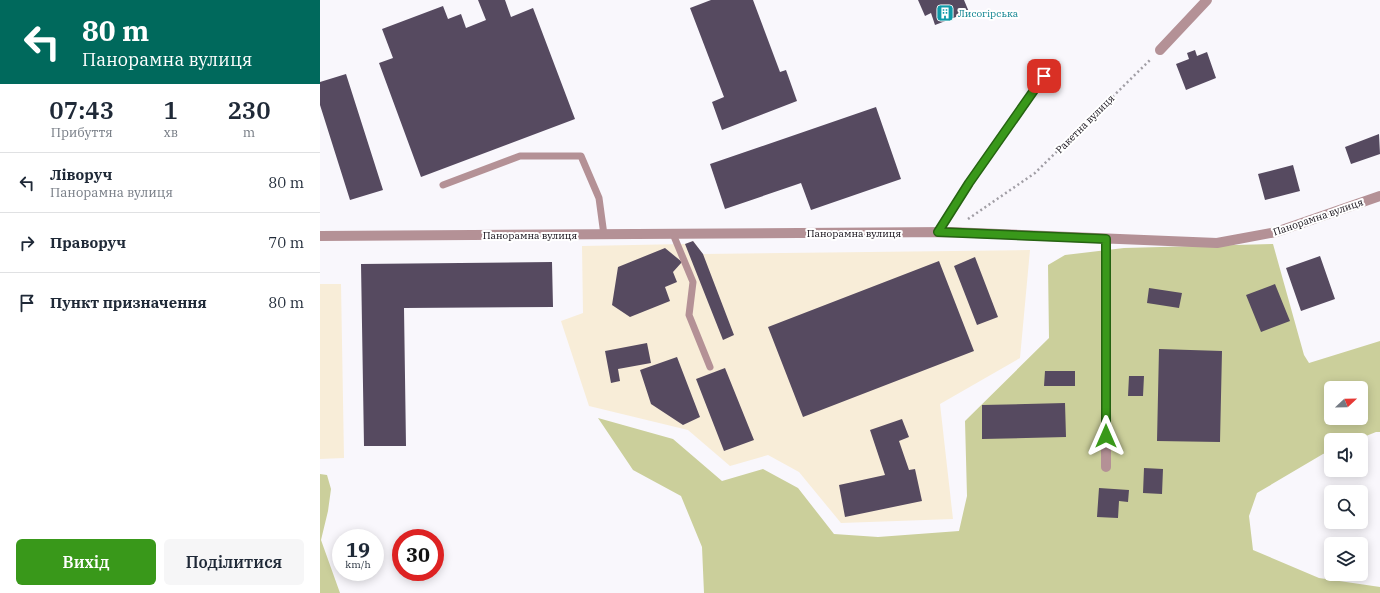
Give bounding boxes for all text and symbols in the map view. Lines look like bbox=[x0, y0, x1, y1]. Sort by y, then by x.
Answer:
building icon: Лисогірська bbox=[935, 3, 955, 23]
place label: Лисогірська bbox=[958, 7, 1019, 20]
text: 80 m bbox=[82, 12, 149, 49]
icon: left bbox=[16, 16, 68, 68]
text: Панорамна вулиця bbox=[82, 48, 252, 71]
pin bbox=[1027, 59, 1061, 93]
icon: arrive bbox=[1033, 65, 1055, 87]
street label: Ракетна вулиця bbox=[1053, 92, 1117, 156]
text: 07:43 bbox=[49, 94, 114, 126]
text: 1 bbox=[164, 94, 178, 126]
text: 230 bbox=[227, 94, 271, 126]
text: Прибуття bbox=[51, 124, 113, 141]
text: хв bbox=[163, 124, 178, 141]
text: m bbox=[243, 124, 255, 141]
text: Ліворуч bbox=[50, 165, 112, 184]
icon: left bbox=[16, 172, 38, 194]
text: 80 m bbox=[268, 173, 304, 192]
text: Панорамна вулиця bbox=[50, 184, 173, 201]
street label: Панорамна вулиця bbox=[1271, 195, 1365, 239]
street label: Панорамна вулиця bbox=[807, 227, 902, 240]
street label: Панорамна вулиця bbox=[483, 229, 578, 242]
icon: right bbox=[16, 232, 38, 254]
text: Праворуч bbox=[50, 233, 126, 252]
text: 70 m bbox=[268, 233, 304, 252]
icon: arrive bbox=[16, 292, 38, 314]
text: Пункт призначення bbox=[50, 293, 207, 312]
text: 80 m bbox=[268, 293, 304, 312]
north arrow bbox=[1324, 381, 1368, 425]
map controls bbox=[1324, 381, 1368, 581]
position arrow bbox=[1085, 415, 1127, 457]
button: sound bbox=[1324, 433, 1368, 477]
button: search bbox=[1324, 485, 1368, 529]
speed limit sign: 30 bbox=[392, 529, 444, 581]
text: 19 bbox=[346, 536, 370, 563]
button: layers bbox=[1324, 537, 1368, 581]
button: Вихід bbox=[16, 539, 156, 585]
button: Поділитися bbox=[164, 539, 304, 585]
text: km/h bbox=[345, 558, 371, 571]

